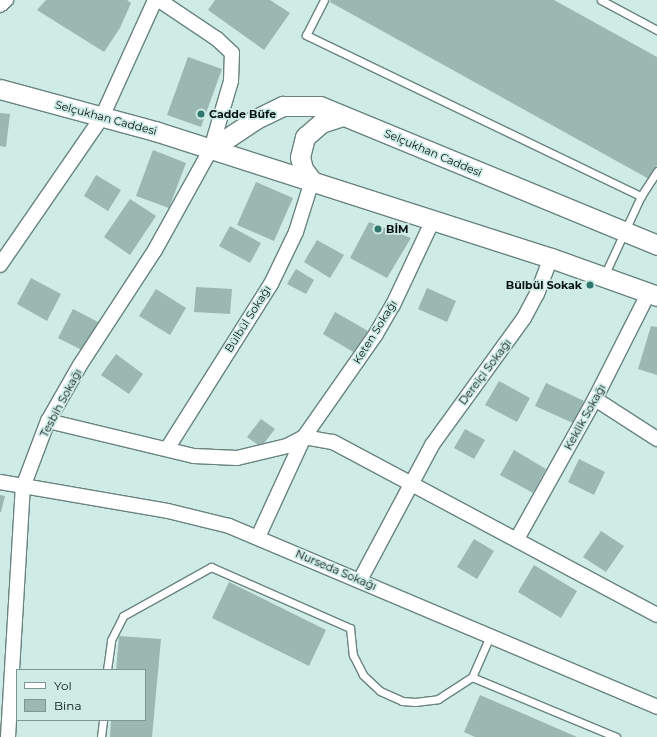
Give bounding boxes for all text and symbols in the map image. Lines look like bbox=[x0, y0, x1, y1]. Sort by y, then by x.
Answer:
street label: Selçukhan Caddesi bbox=[54, 98, 158, 138]
place label: Cadde Büfe bbox=[209, 107, 276, 121]
marker: Cadde Büfe bbox=[196, 109, 206, 119]
street label: Selçukhan Caddesi bbox=[382, 126, 484, 180]
place label: BİM bbox=[386, 222, 409, 236]
marker: BİM bbox=[373, 224, 383, 234]
place label: Bülbül Sokak bbox=[506, 278, 582, 292]
marker: Bülbül Sokak bbox=[585, 280, 595, 290]
street label: Bülbül Sokağı bbox=[222, 283, 274, 355]
street label: Keten Sokağı bbox=[350, 298, 400, 366]
street label: Dereiçi Sokağı bbox=[456, 337, 514, 407]
street label: Tesbih Sokağı bbox=[37, 367, 85, 439]
street label: Keklik Sokağı bbox=[561, 382, 609, 452]
street label: Nurseda Sokağı bbox=[294, 547, 378, 593]
legend bbox=[16, 669, 146, 721]
text: Yol bbox=[54, 678, 72, 693]
text: Bina bbox=[54, 698, 81, 713]

